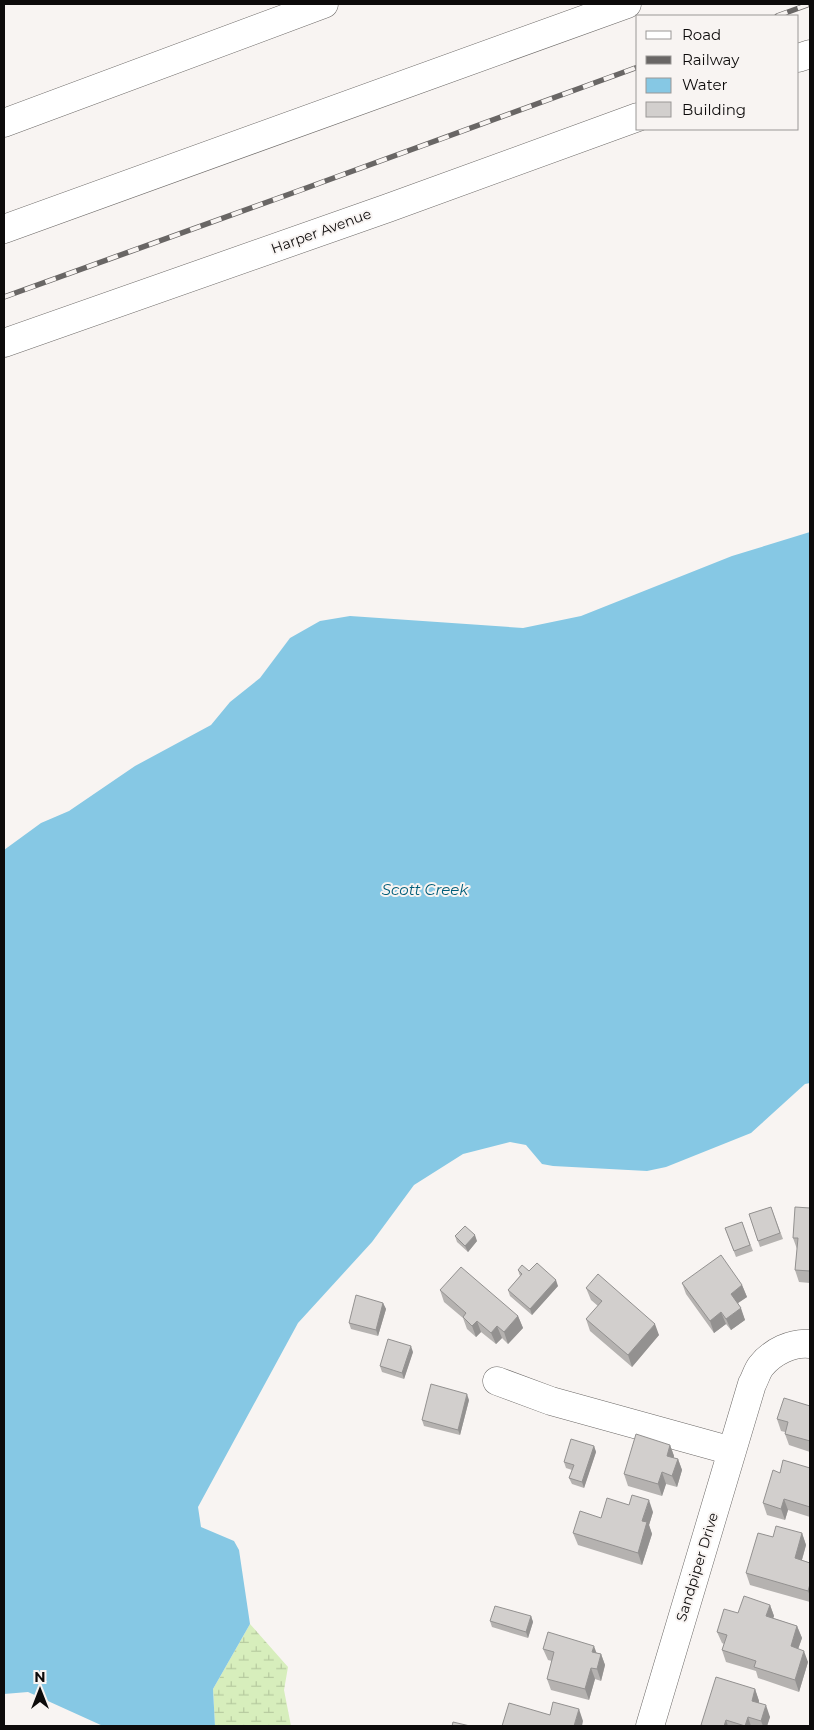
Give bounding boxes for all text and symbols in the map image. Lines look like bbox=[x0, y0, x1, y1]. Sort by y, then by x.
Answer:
legend bbox=[636, 15, 799, 130]
text: Road bbox=[682, 25, 721, 44]
text: Railway bbox=[682, 50, 740, 69]
text: Water bbox=[682, 75, 728, 94]
text: Building bbox=[682, 100, 746, 119]
street label: Harper Avenue bbox=[268, 205, 374, 257]
water label: Scott Creek bbox=[382, 880, 469, 899]
street label: Sandpiper Drive bbox=[672, 1510, 722, 1624]
north arrow bbox=[15, 1665, 65, 1715]
text: N bbox=[34, 1668, 46, 1686]

